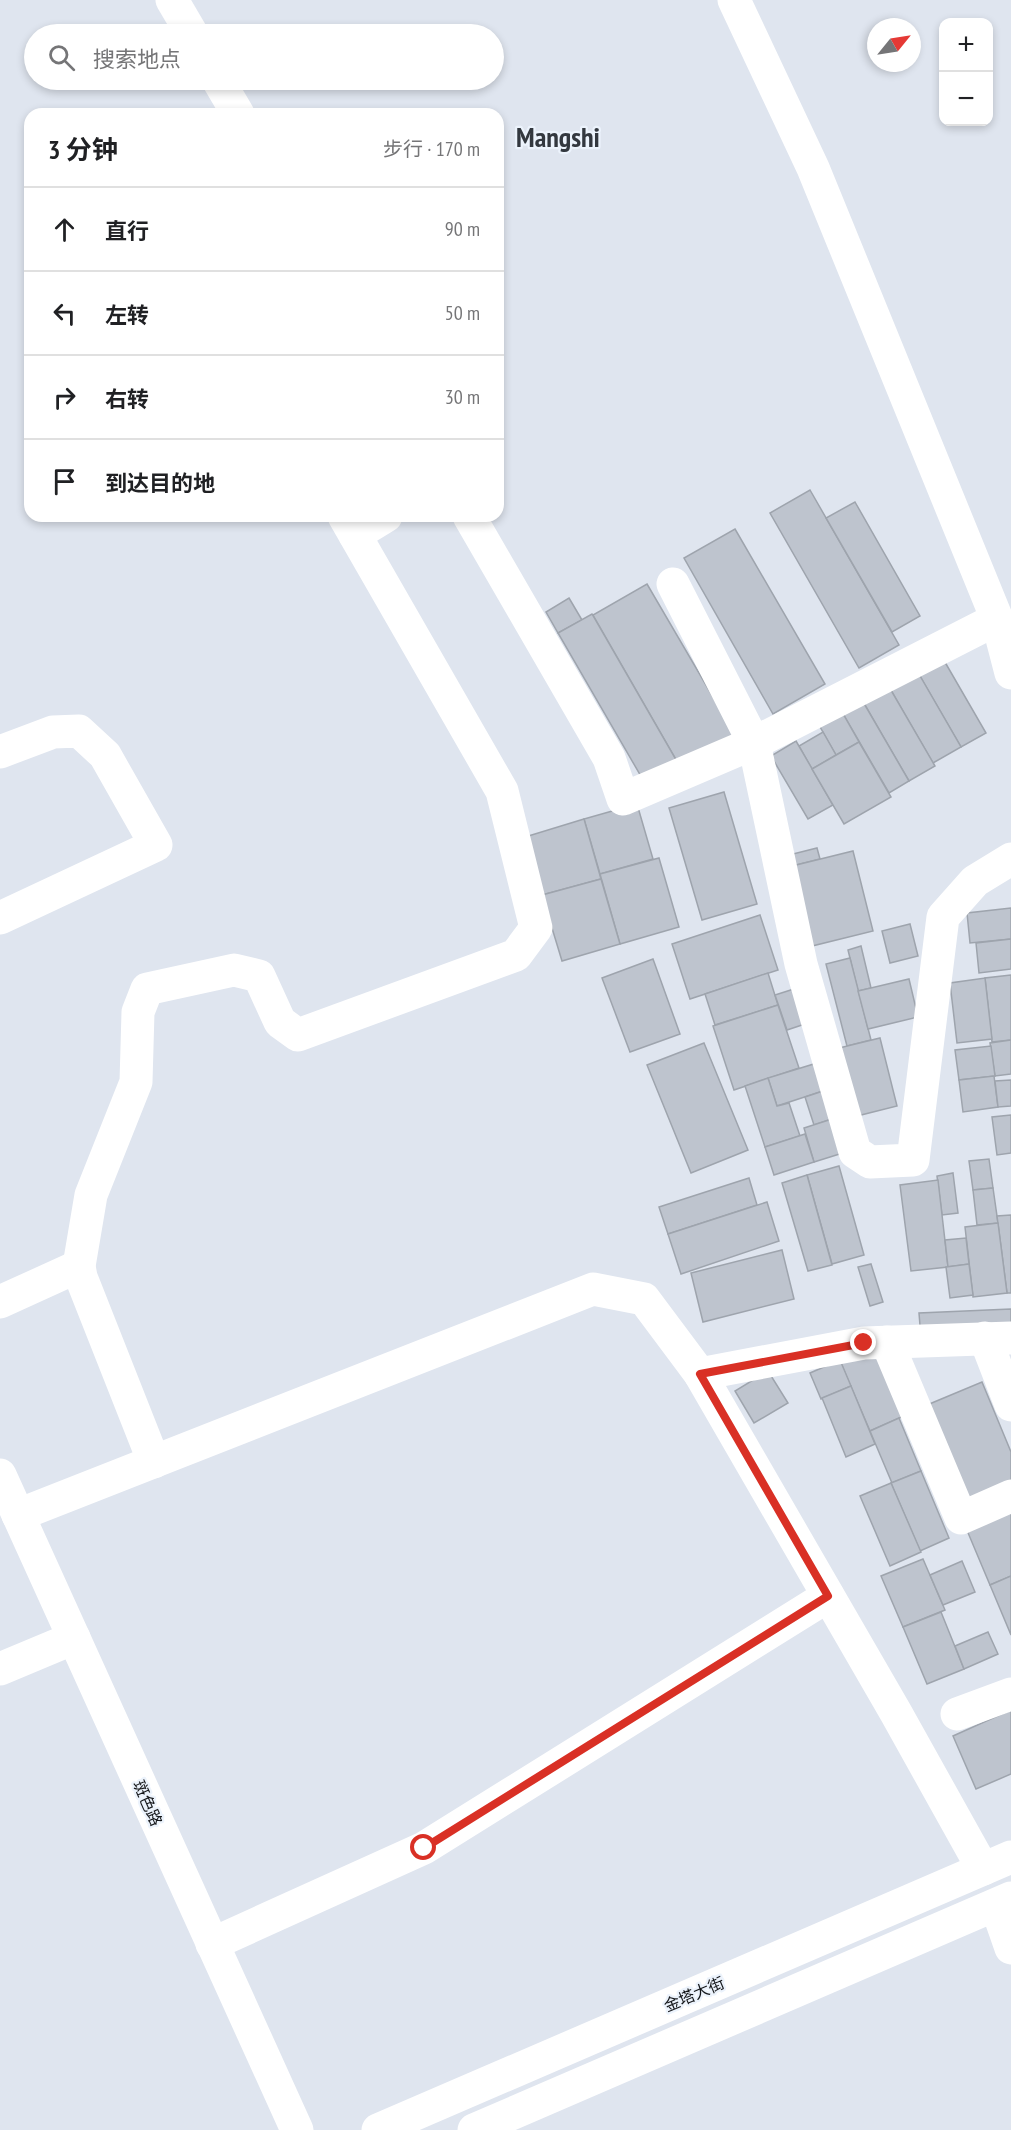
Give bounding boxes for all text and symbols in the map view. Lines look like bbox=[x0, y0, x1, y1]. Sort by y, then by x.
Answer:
north arrow bbox=[867, 18, 921, 72]
map controls bbox=[939, 18, 993, 126]
button: + bbox=[939, 18, 993, 72]
search box bbox=[24, 24, 504, 90]
icon: search bbox=[45, 41, 78, 74]
text: 搜索地点 bbox=[93, 45, 181, 73]
button: − bbox=[939, 72, 993, 126]
district label: Mangshi bbox=[516, 118, 600, 155]
text: 3 分钟 bbox=[48, 133, 118, 166]
text: 步行 · 170 m bbox=[383, 136, 480, 162]
icon: ahead bbox=[48, 213, 81, 246]
text: 90 m bbox=[445, 216, 480, 242]
text: 直行 bbox=[105, 217, 149, 245]
icon: left bbox=[48, 297, 81, 330]
text: 50 m bbox=[445, 300, 480, 326]
text: 左转 bbox=[105, 301, 149, 329]
icon: right bbox=[48, 381, 81, 414]
text: 30 m bbox=[445, 384, 480, 410]
text: 右转 bbox=[105, 385, 149, 413]
icon: arrive bbox=[48, 465, 81, 498]
text: 到达目的地 bbox=[105, 469, 215, 497]
route end bbox=[850, 1329, 876, 1355]
street label: 斑色路 bbox=[129, 1777, 167, 1829]
route start bbox=[410, 1834, 436, 1860]
street label: 金塔大街 bbox=[661, 1972, 727, 2016]

